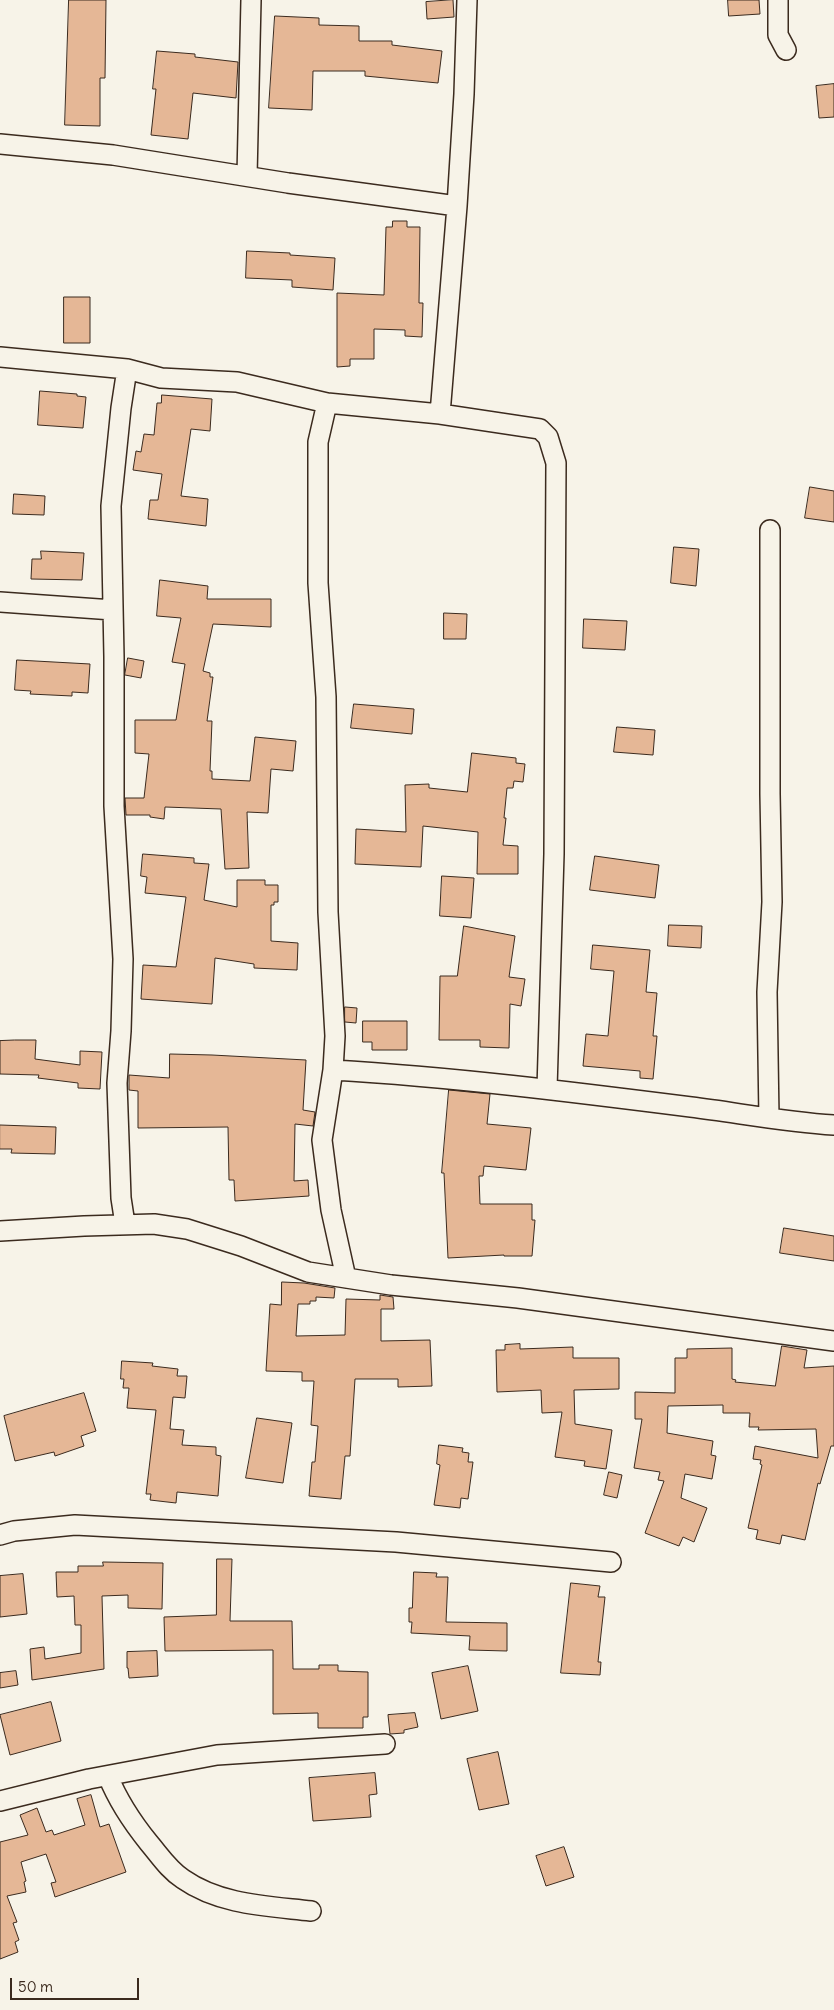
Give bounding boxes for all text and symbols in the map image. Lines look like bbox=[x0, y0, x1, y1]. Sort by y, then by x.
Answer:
scale bar bbox=[12, 1968, 141, 2000]
text: 50 m bbox=[18, 1977, 53, 1996]

